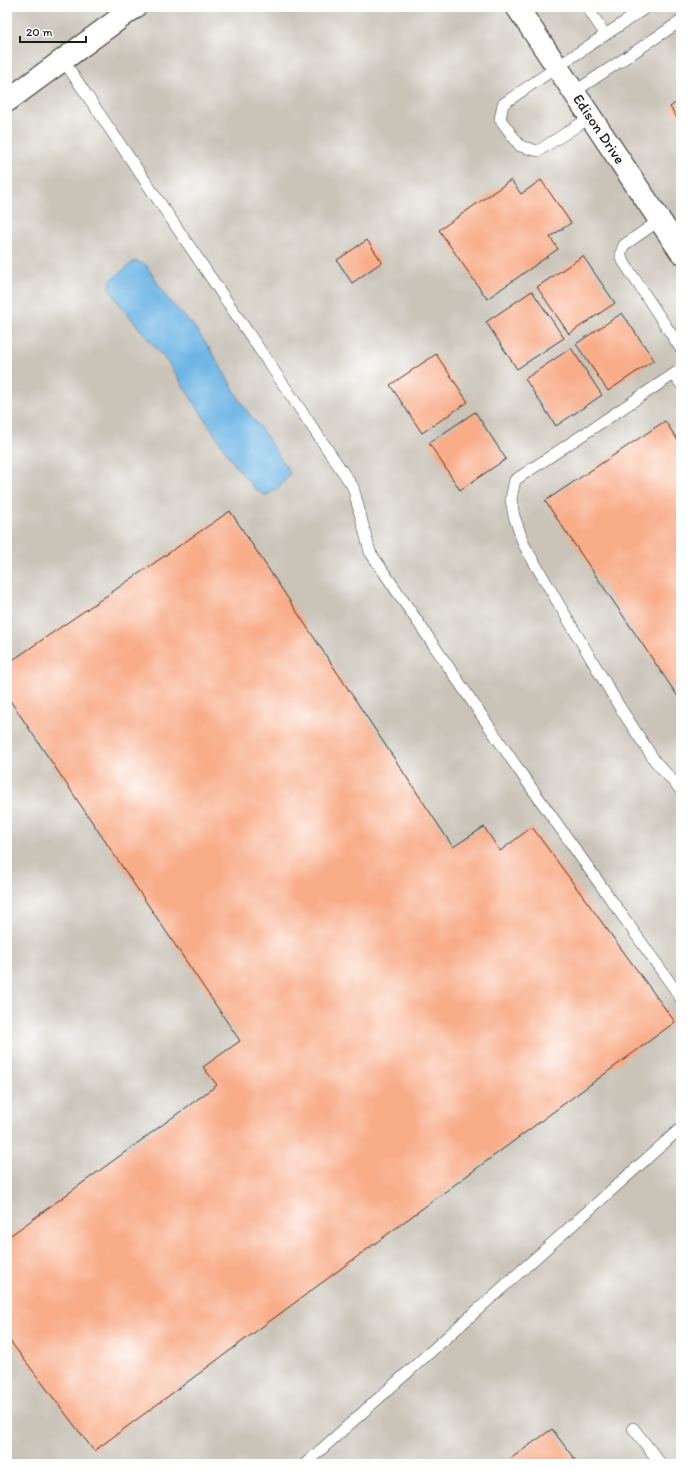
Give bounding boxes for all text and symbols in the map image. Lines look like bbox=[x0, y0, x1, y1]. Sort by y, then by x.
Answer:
scale bar bbox=[20, 18, 86, 44]
text: 20 m bbox=[26, 25, 53, 39]
street label: Edison Drive bbox=[569, 91, 629, 167]

